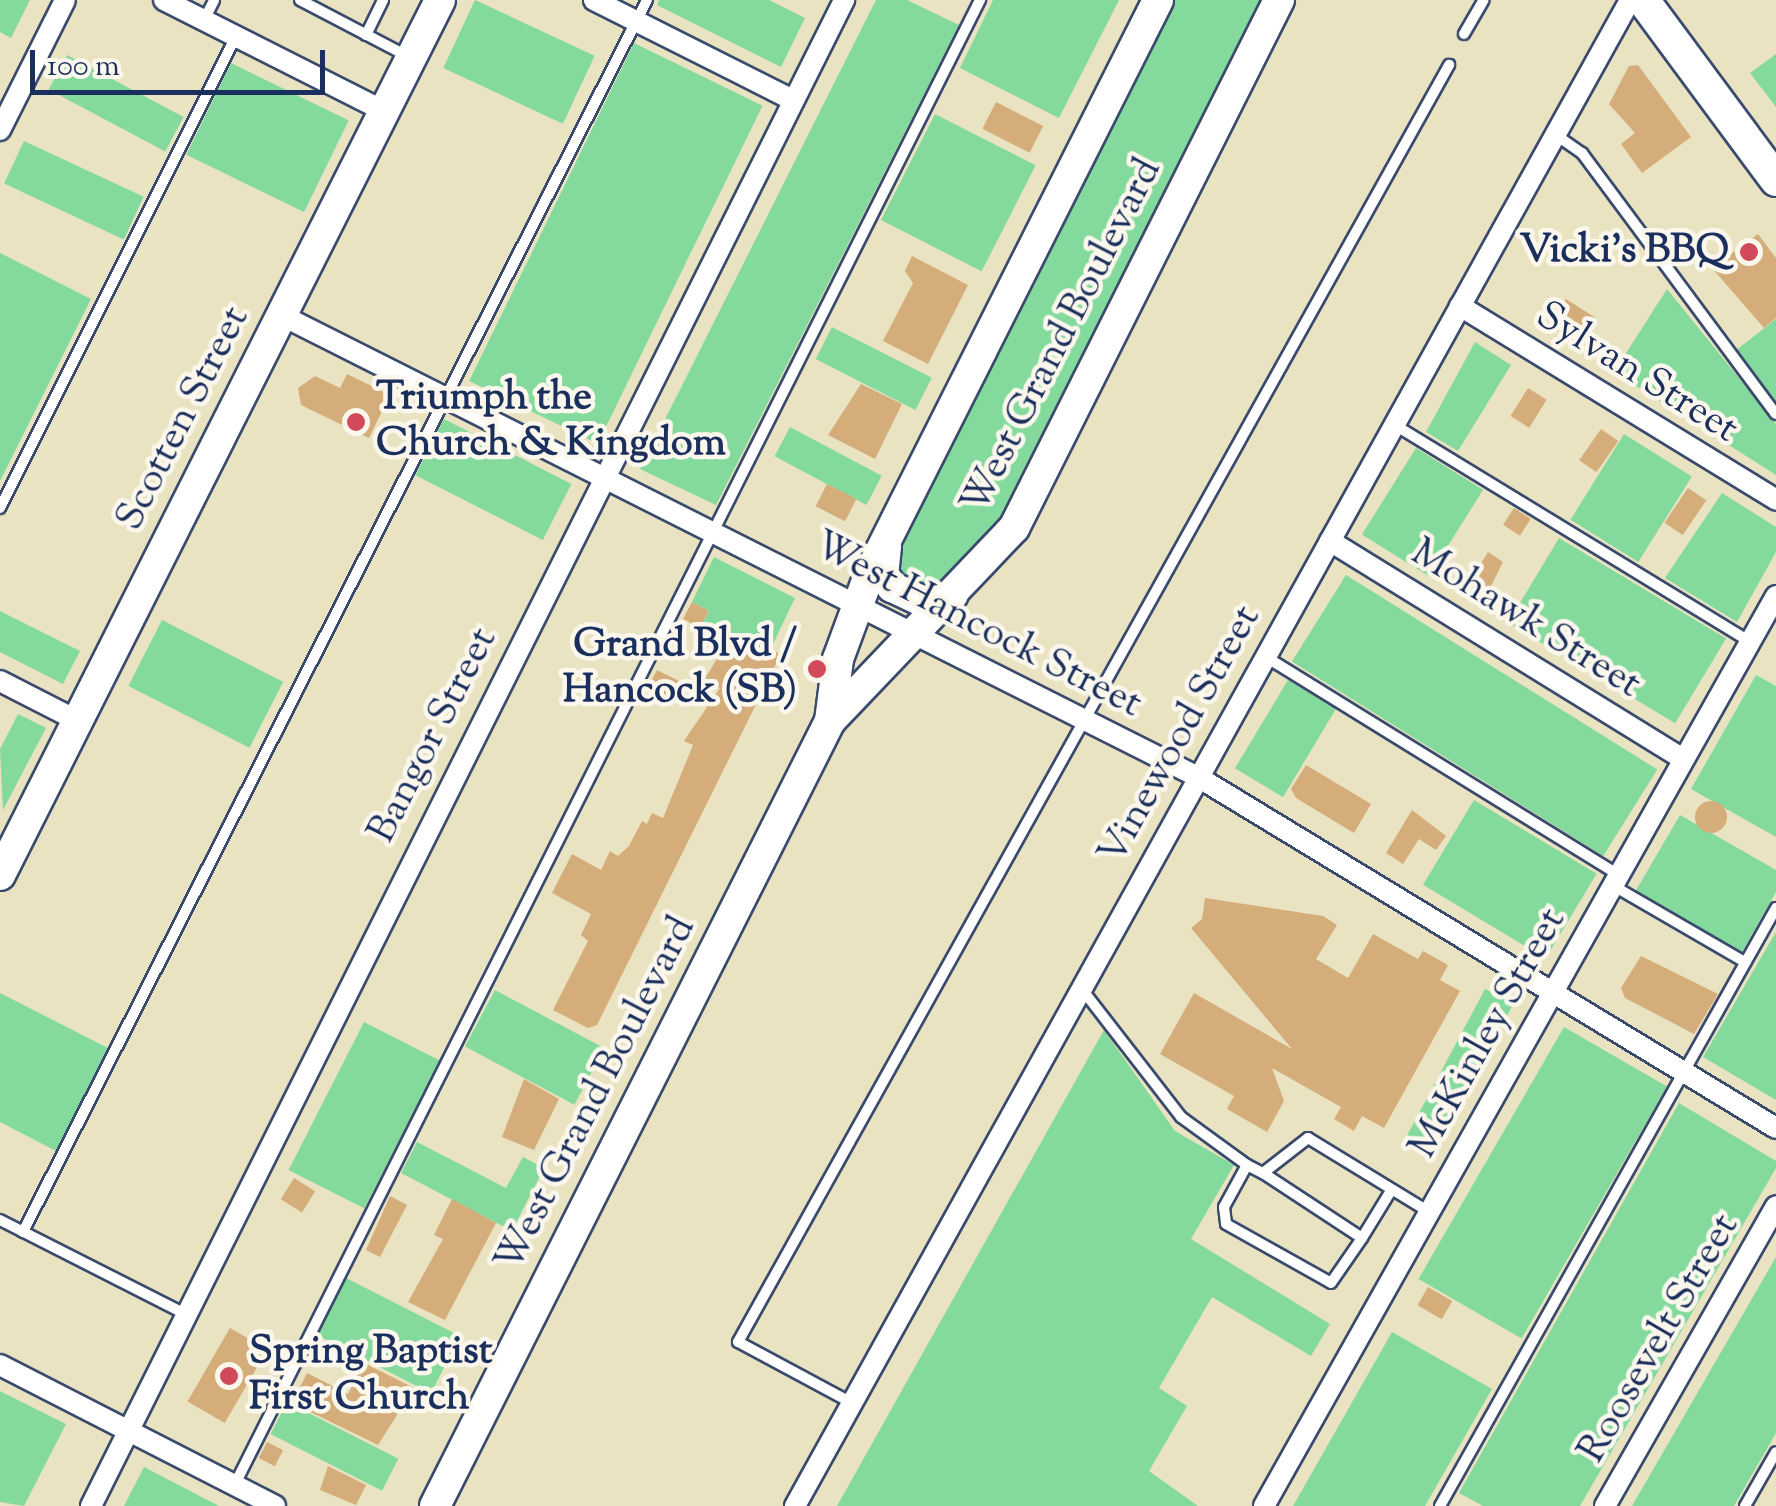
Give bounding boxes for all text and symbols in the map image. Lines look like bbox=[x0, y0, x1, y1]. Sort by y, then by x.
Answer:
scale bar bbox=[35, 30, 330, 92]
text: 100 m bbox=[47, 46, 120, 89]
street label: West Grand Boulevard bbox=[952, 151, 1174, 523]
place label: Vicki’s BBQ bbox=[1520, 228, 1729, 276]
marker: Vicki’s BBQ bbox=[1738, 241, 1760, 263]
street label: Sylvan Street bbox=[1526, 293, 1746, 455]
street label: Scotten Street bbox=[107, 299, 261, 539]
place label: Triumph the Church & Kingdom bbox=[376, 375, 726, 469]
marker: Triumph the Church & Kingdom bbox=[345, 411, 367, 433]
street label: West Hancock Street bbox=[805, 522, 1149, 730]
street label: Mohawk Street bbox=[1401, 530, 1649, 710]
street label: Vinewood Street bbox=[1090, 598, 1272, 874]
street label: Bangor Street bbox=[359, 620, 509, 852]
place label: Grand Blvd / Hancock (SB) bbox=[563, 622, 797, 716]
marker: Grand Blvd / Hancock (SB) bbox=[806, 658, 828, 680]
street label: McKinley Street bbox=[1400, 900, 1578, 1168]
street label: West Grand Boulevard bbox=[486, 909, 708, 1281]
street label: Roosevelt Street bbox=[1569, 1206, 1751, 1472]
place label: Spring Baptist First Church bbox=[249, 1329, 492, 1423]
marker: Spring Baptist First Church bbox=[218, 1365, 240, 1387]

